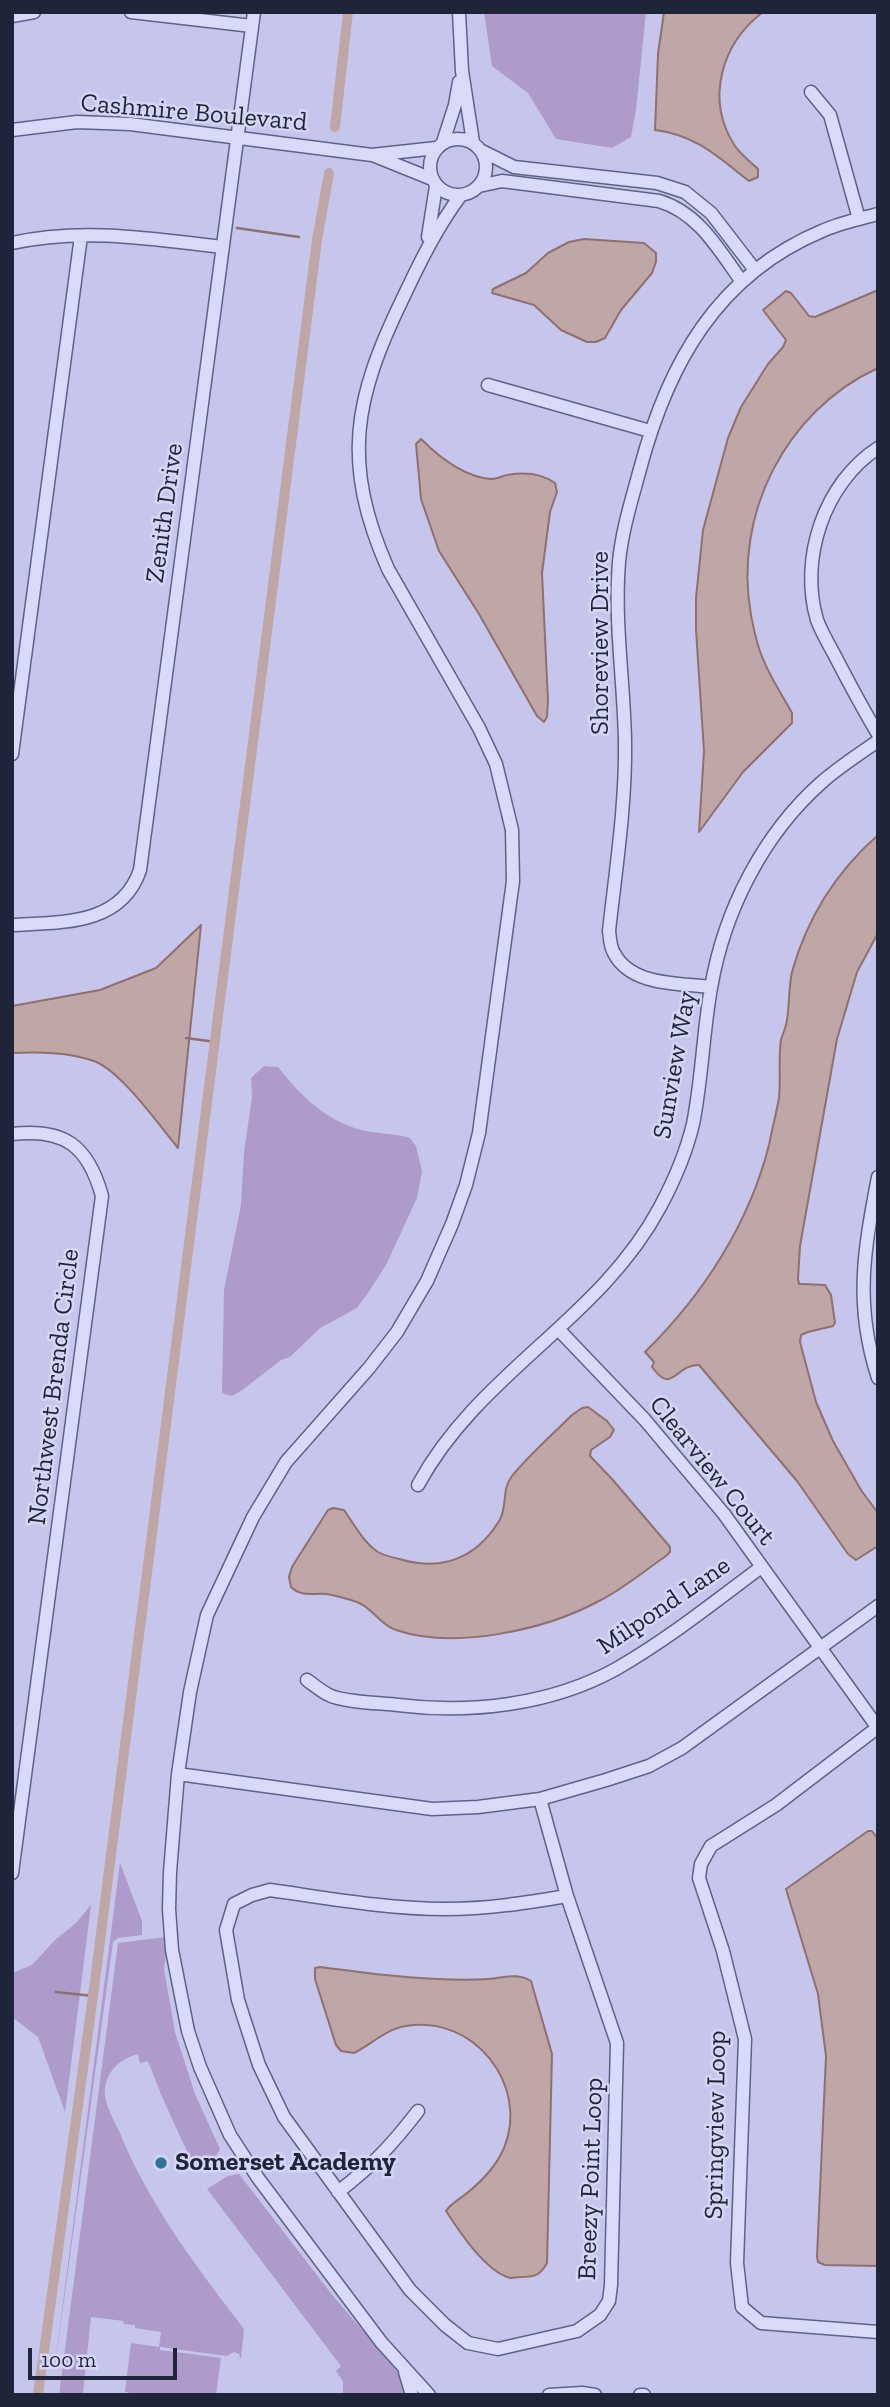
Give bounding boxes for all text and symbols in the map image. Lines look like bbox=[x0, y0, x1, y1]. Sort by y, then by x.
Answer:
street label: Cashmire Boulevard bbox=[79, 88, 309, 138]
street label: Zenith Drive bbox=[140, 441, 190, 585]
street label: Shoreview Drive bbox=[585, 551, 617, 735]
street label: Sunview Way bbox=[647, 989, 703, 1141]
street label: Northwest Brenda Circle bbox=[22, 1247, 86, 1527]
street label: Clearview Court bbox=[642, 1390, 782, 1552]
street label: Milpond Lane bbox=[592, 1550, 736, 1662]
street label: Springview Loop bbox=[699, 2030, 733, 2220]
street label: Breezy Point Loop bbox=[572, 2077, 610, 2281]
place label: Somerset Academy bbox=[175, 2147, 396, 2179]
marker: Somerset Academy bbox=[153, 2155, 169, 2171]
scale bar bbox=[32, 2334, 180, 2378]
text: 100 m bbox=[41, 2347, 96, 2372]

